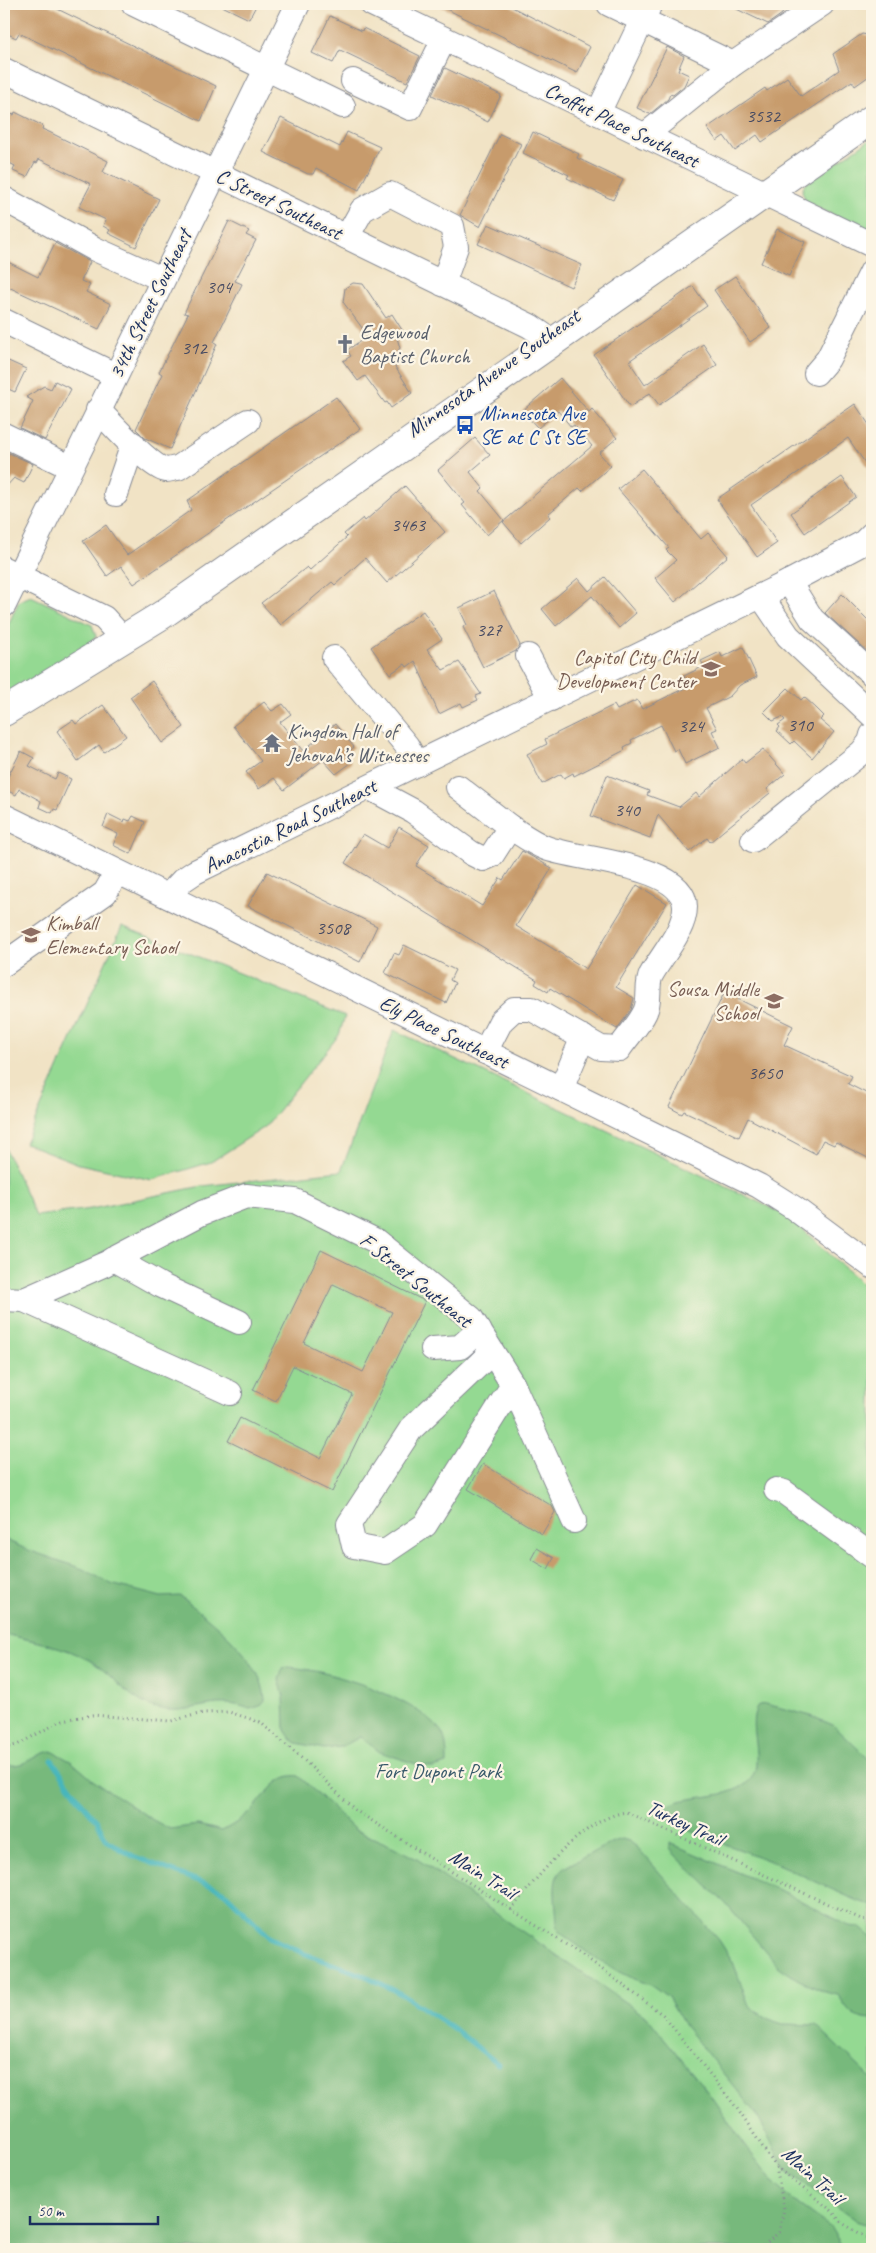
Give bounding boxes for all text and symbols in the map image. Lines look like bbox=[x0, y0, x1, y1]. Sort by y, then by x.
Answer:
street label: Croffut Place Southeast bbox=[541, 77, 705, 174]
house number: 3532 bbox=[746, 104, 782, 128]
street label: C Street Southeast bbox=[212, 162, 348, 247]
street label: 34th Street Southeast bbox=[103, 223, 199, 383]
house number: 304 bbox=[206, 275, 234, 299]
street label: Minnesota Avenue Southeast bbox=[401, 302, 586, 443]
place label: Edgewood Baptist Church bbox=[360, 319, 471, 369]
church icon: Edgewood Baptist Church bbox=[334, 333, 356, 355]
house number: 312 bbox=[181, 336, 208, 360]
place label: Minnesota Ave SE at C St SE bbox=[480, 400, 588, 450]
bus stop icon: Minnesota Ave SE at C St SE bbox=[454, 414, 476, 436]
house number: 3463 bbox=[391, 513, 427, 537]
house number: 327 bbox=[476, 618, 503, 642]
place label: Capitol City Child Development Center bbox=[557, 644, 700, 694]
school or university icon: Capitol City Child Development Center bbox=[700, 658, 722, 680]
house number: 310 bbox=[787, 713, 814, 737]
house number: 324 bbox=[678, 714, 706, 738]
place label: Kingdom Hall of Jehovah’s Witnesses bbox=[286, 718, 430, 768]
temple icon: Kingdom Hall of Jehovah’s Witnesses bbox=[261, 732, 283, 754]
street label: Anacostia Road Southeast bbox=[200, 772, 382, 879]
house number: 340 bbox=[614, 798, 641, 822]
place label: Kimball Elementary School bbox=[46, 910, 181, 960]
house number: 3508 bbox=[316, 916, 353, 940]
school or university icon: Kimball Elementary School bbox=[20, 924, 42, 946]
place label: Sousa Middle School bbox=[667, 976, 762, 1026]
street label: Ely Place Southeast bbox=[375, 990, 515, 1075]
school or university icon: Sousa Middle School bbox=[763, 990, 785, 1012]
house number: 3650 bbox=[748, 1061, 784, 1085]
street label: F Street Southeast bbox=[355, 1227, 479, 1334]
park label: Fort Dupont Park bbox=[375, 1758, 503, 1784]
street label: Turkey Trail bbox=[643, 1794, 730, 1853]
street label: Main Trail bbox=[444, 1843, 525, 1907]
street label: Main Trail bbox=[776, 2140, 852, 2212]
scale bar bbox=[30, 2193, 158, 2225]
text: 50 m bbox=[38, 2202, 65, 2221]

